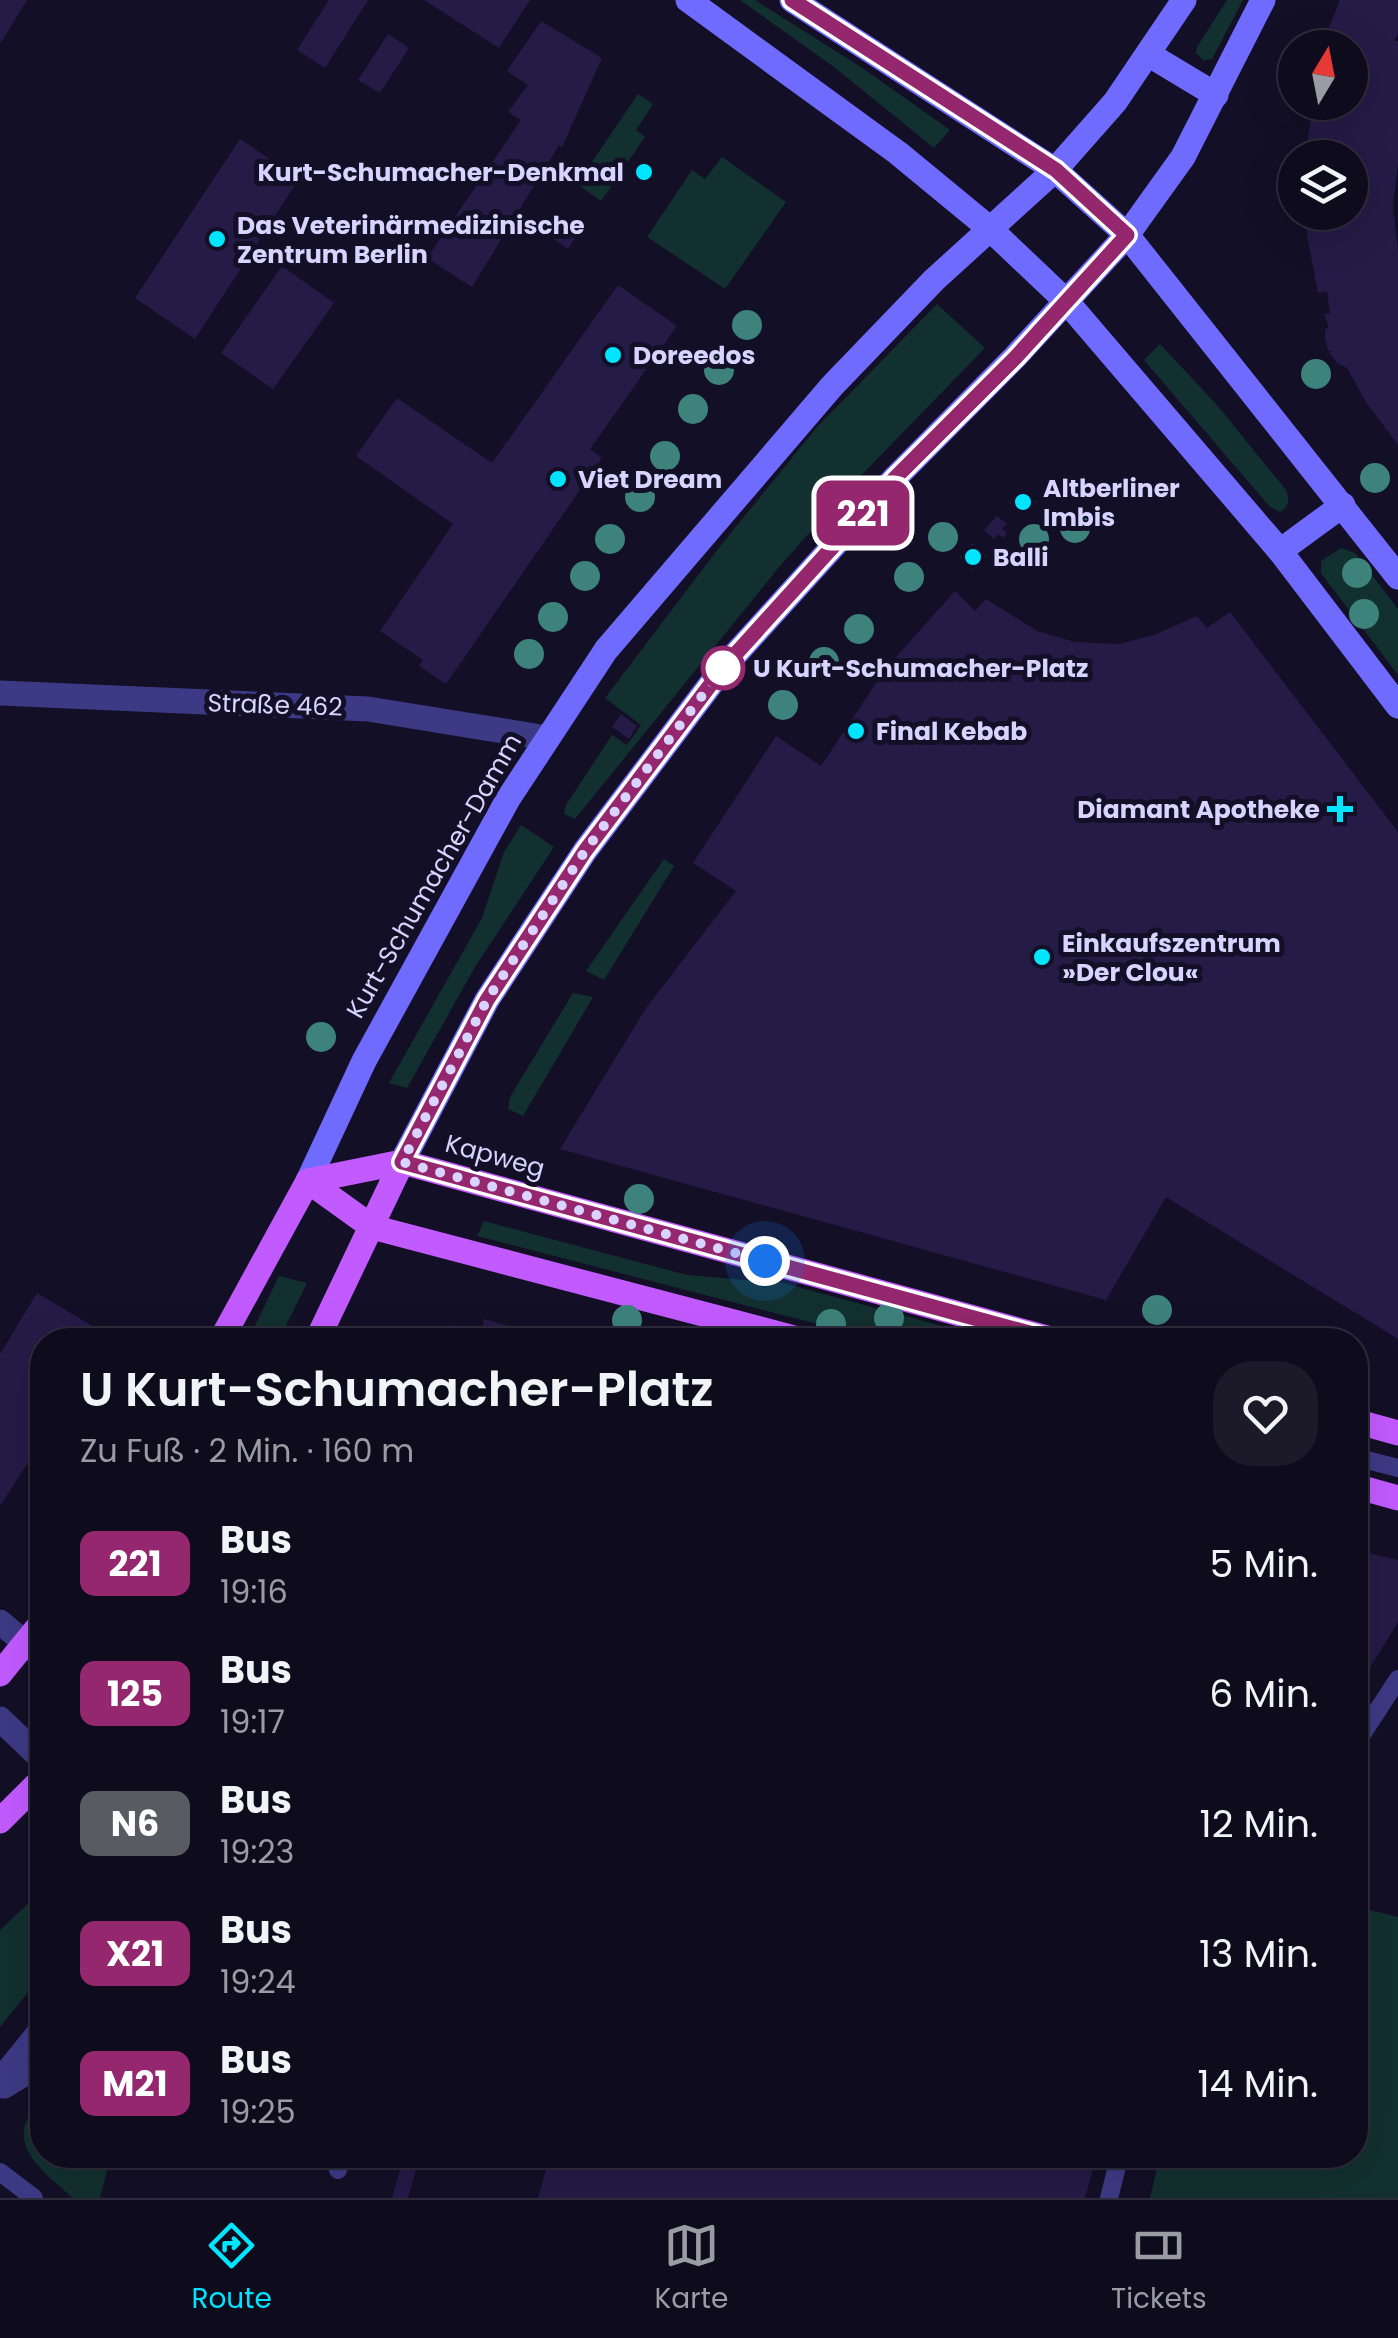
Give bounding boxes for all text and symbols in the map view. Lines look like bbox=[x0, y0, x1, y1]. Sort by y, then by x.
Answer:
north arrow bbox=[1278, 30, 1368, 120]
map controls bbox=[1278, 30, 1368, 230]
button: layers bbox=[1278, 140, 1368, 230]
place label: Kurt-Schumacher-Denkmal bbox=[257, 155, 624, 190]
marker: Kurt-Schumacher-Denkmal bbox=[633, 161, 655, 183]
place label: Das Veterinärmedizinische Zentrum Berlin bbox=[237, 208, 585, 272]
marker: Das Veterinärmedizinische Zentrum Berlin bbox=[206, 228, 228, 250]
place label: Doreedos bbox=[633, 338, 755, 373]
marker: Doreedos bbox=[602, 344, 624, 366]
place label: Viet Dream bbox=[578, 462, 722, 497]
marker: Viet Dream bbox=[547, 468, 569, 490]
place label: Altberliner Imbis bbox=[1043, 471, 1180, 535]
line badge: 221 bbox=[806, 480, 920, 546]
text: 221 bbox=[836, 489, 890, 538]
marker: Altberliner Imbis bbox=[1012, 491, 1034, 513]
place label: Balli bbox=[993, 540, 1049, 575]
marker: Balli bbox=[962, 546, 984, 568]
marker: U Kurt-Schumacher-Platz bbox=[702, 647, 744, 689]
place label: U Kurt-Schumacher-Platz bbox=[753, 651, 1088, 686]
street label: Straße 462 bbox=[207, 685, 343, 725]
place label: Final Kebab bbox=[876, 714, 1027, 749]
marker: Final Kebab bbox=[845, 720, 867, 742]
street label: Kurt-Schumacher-Damm bbox=[338, 727, 530, 1025]
place label: Diamant Apotheke bbox=[1077, 792, 1320, 827]
marker: Diamant Apotheke bbox=[1329, 798, 1351, 820]
place label: Einkaufszentrum »Der Clou« bbox=[1062, 926, 1281, 990]
marker: Einkaufszentrum »Der Clou« bbox=[1031, 946, 1053, 968]
street label: Kapweg bbox=[441, 1126, 549, 1186]
your location bbox=[740, 1236, 790, 1286]
text: U Kurt-Schumacher-Platz bbox=[80, 1356, 713, 1423]
button: heart bbox=[1213, 1361, 1318, 1466]
text: Zu Fuß · 2 Min. · 160 m bbox=[80, 1428, 414, 1473]
text: Bus bbox=[220, 1513, 292, 1566]
text: 5 Min. bbox=[1210, 1537, 1318, 1590]
text: 221 bbox=[108, 1539, 162, 1588]
text: 19:16 bbox=[220, 1569, 288, 1614]
text: Bus bbox=[220, 1643, 292, 1696]
text: 6 Min. bbox=[1209, 1667, 1318, 1720]
text: 125 bbox=[107, 1669, 163, 1718]
text: 19:17 bbox=[220, 1699, 285, 1744]
text: Bus bbox=[220, 1773, 292, 1826]
text: 12 Min. bbox=[1199, 1797, 1318, 1850]
text: N6 bbox=[111, 1799, 159, 1848]
text: 19:23 bbox=[220, 1829, 294, 1874]
text: Bus bbox=[220, 1903, 292, 1956]
text: 13 Min. bbox=[1199, 1927, 1318, 1980]
text: X21 bbox=[106, 1929, 164, 1978]
text: 19:24 bbox=[220, 1959, 296, 2004]
text: Bus bbox=[220, 2033, 292, 2086]
text: 14 Min. bbox=[1197, 2057, 1318, 2110]
text: M21 bbox=[102, 2059, 168, 2108]
text: 19:25 bbox=[220, 2089, 296, 2134]
tab: Route bbox=[191, 2218, 272, 2320]
tab: Karte bbox=[655, 2218, 728, 2320]
tab: Tickets bbox=[1111, 2218, 1207, 2320]

